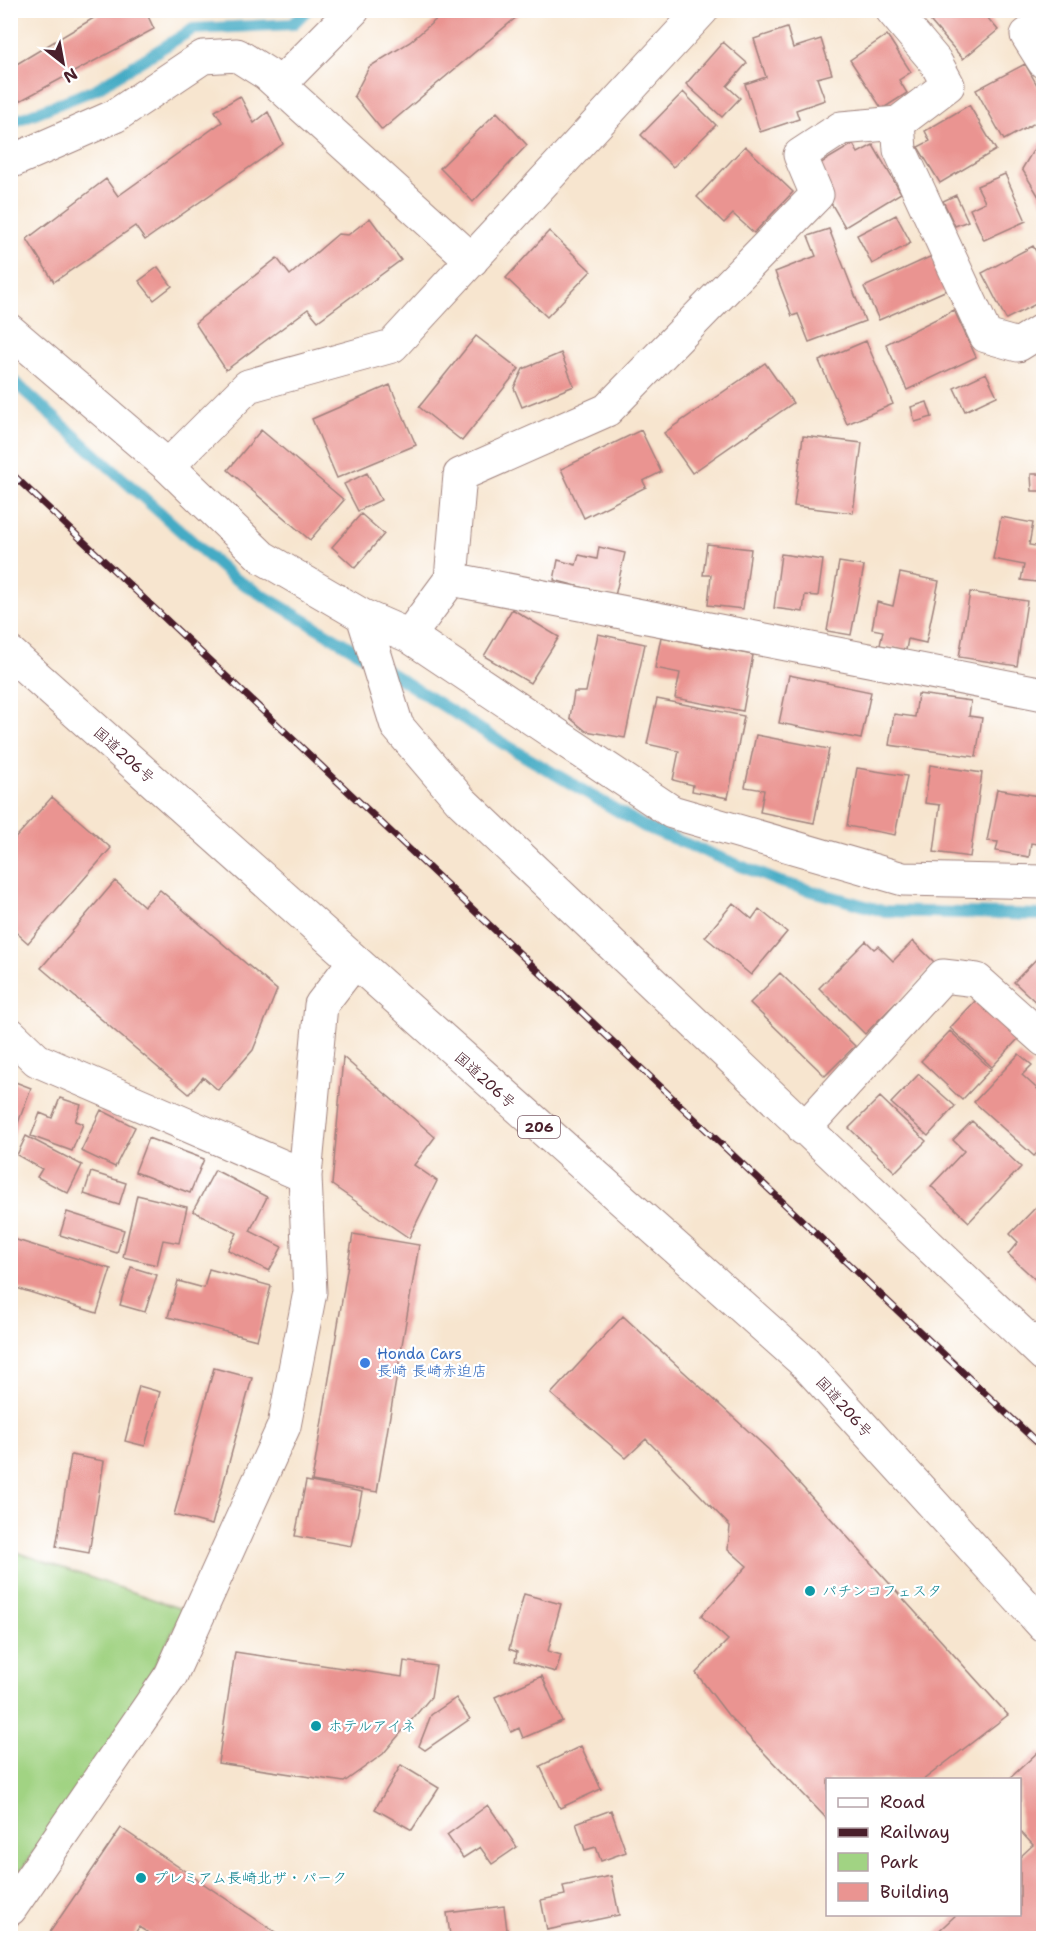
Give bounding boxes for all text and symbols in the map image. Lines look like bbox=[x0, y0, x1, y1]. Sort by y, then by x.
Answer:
north arrow bbox=[33, 33, 93, 93]
text: N bbox=[60, 63, 81, 88]
street label: 国道206号 bbox=[89, 722, 159, 788]
street label: 国道206号 bbox=[450, 1047, 520, 1113]
road number: 206 bbox=[518, 1116, 560, 1138]
place label: Honda Cars 長崎 長崎赤迫店 bbox=[377, 1344, 487, 1381]
marker: Honda Cars 長崎 長崎赤迫店 bbox=[358, 1356, 372, 1370]
street label: 国道206号 bbox=[811, 1372, 877, 1442]
place label: パチンコフェスタ bbox=[822, 1581, 942, 1601]
marker: パチンコフェスタ bbox=[803, 1584, 817, 1598]
place label: ホテルアイネ bbox=[328, 1716, 417, 1736]
marker: ホテルアイネ bbox=[309, 1719, 323, 1733]
legend bbox=[826, 1778, 1021, 1916]
text: Road bbox=[880, 1790, 925, 1814]
text: Railway bbox=[880, 1820, 950, 1844]
text: Park bbox=[880, 1850, 919, 1874]
place label: プレミアム長崎北ザ・パーク bbox=[153, 1868, 347, 1888]
marker: プレミアム長崎北ザ・パーク bbox=[134, 1871, 148, 1885]
text: Building bbox=[880, 1880, 949, 1904]

